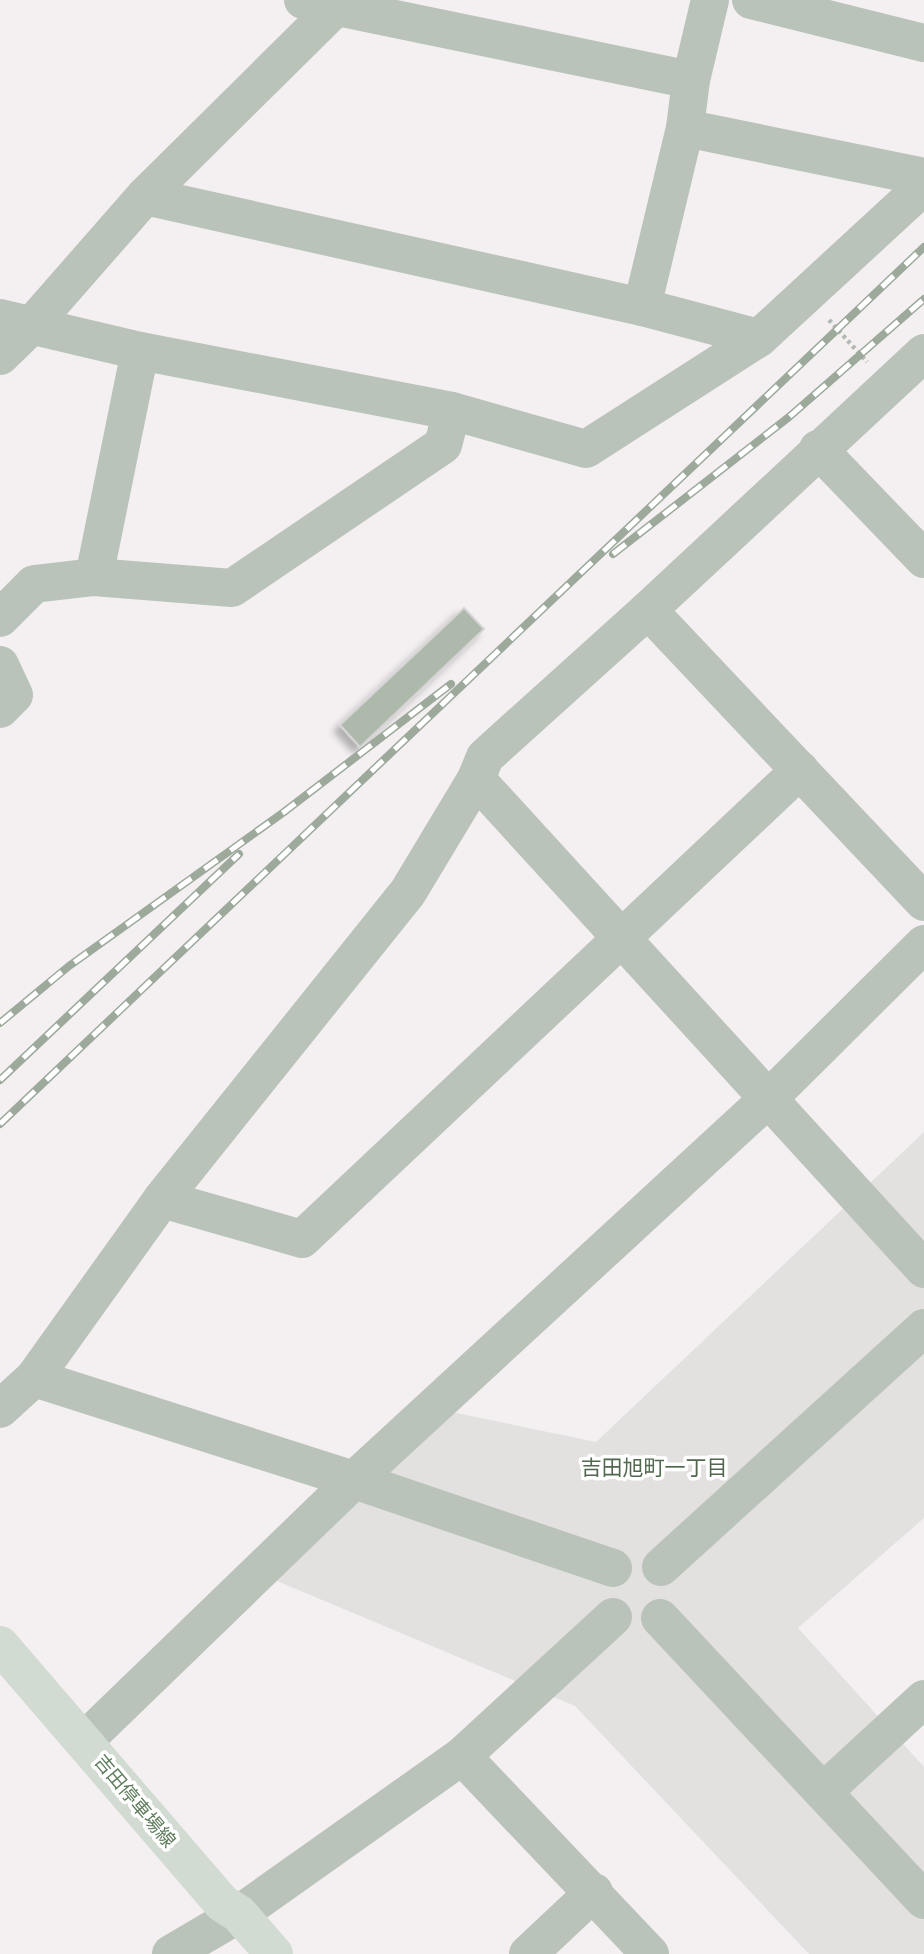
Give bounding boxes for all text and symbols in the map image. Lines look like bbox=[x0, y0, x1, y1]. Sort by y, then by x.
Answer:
district label: 吉田旭町一丁目 bbox=[581, 1456, 728, 1480]
street label: 吉田停車場線 bbox=[90, 1750, 180, 1852]

